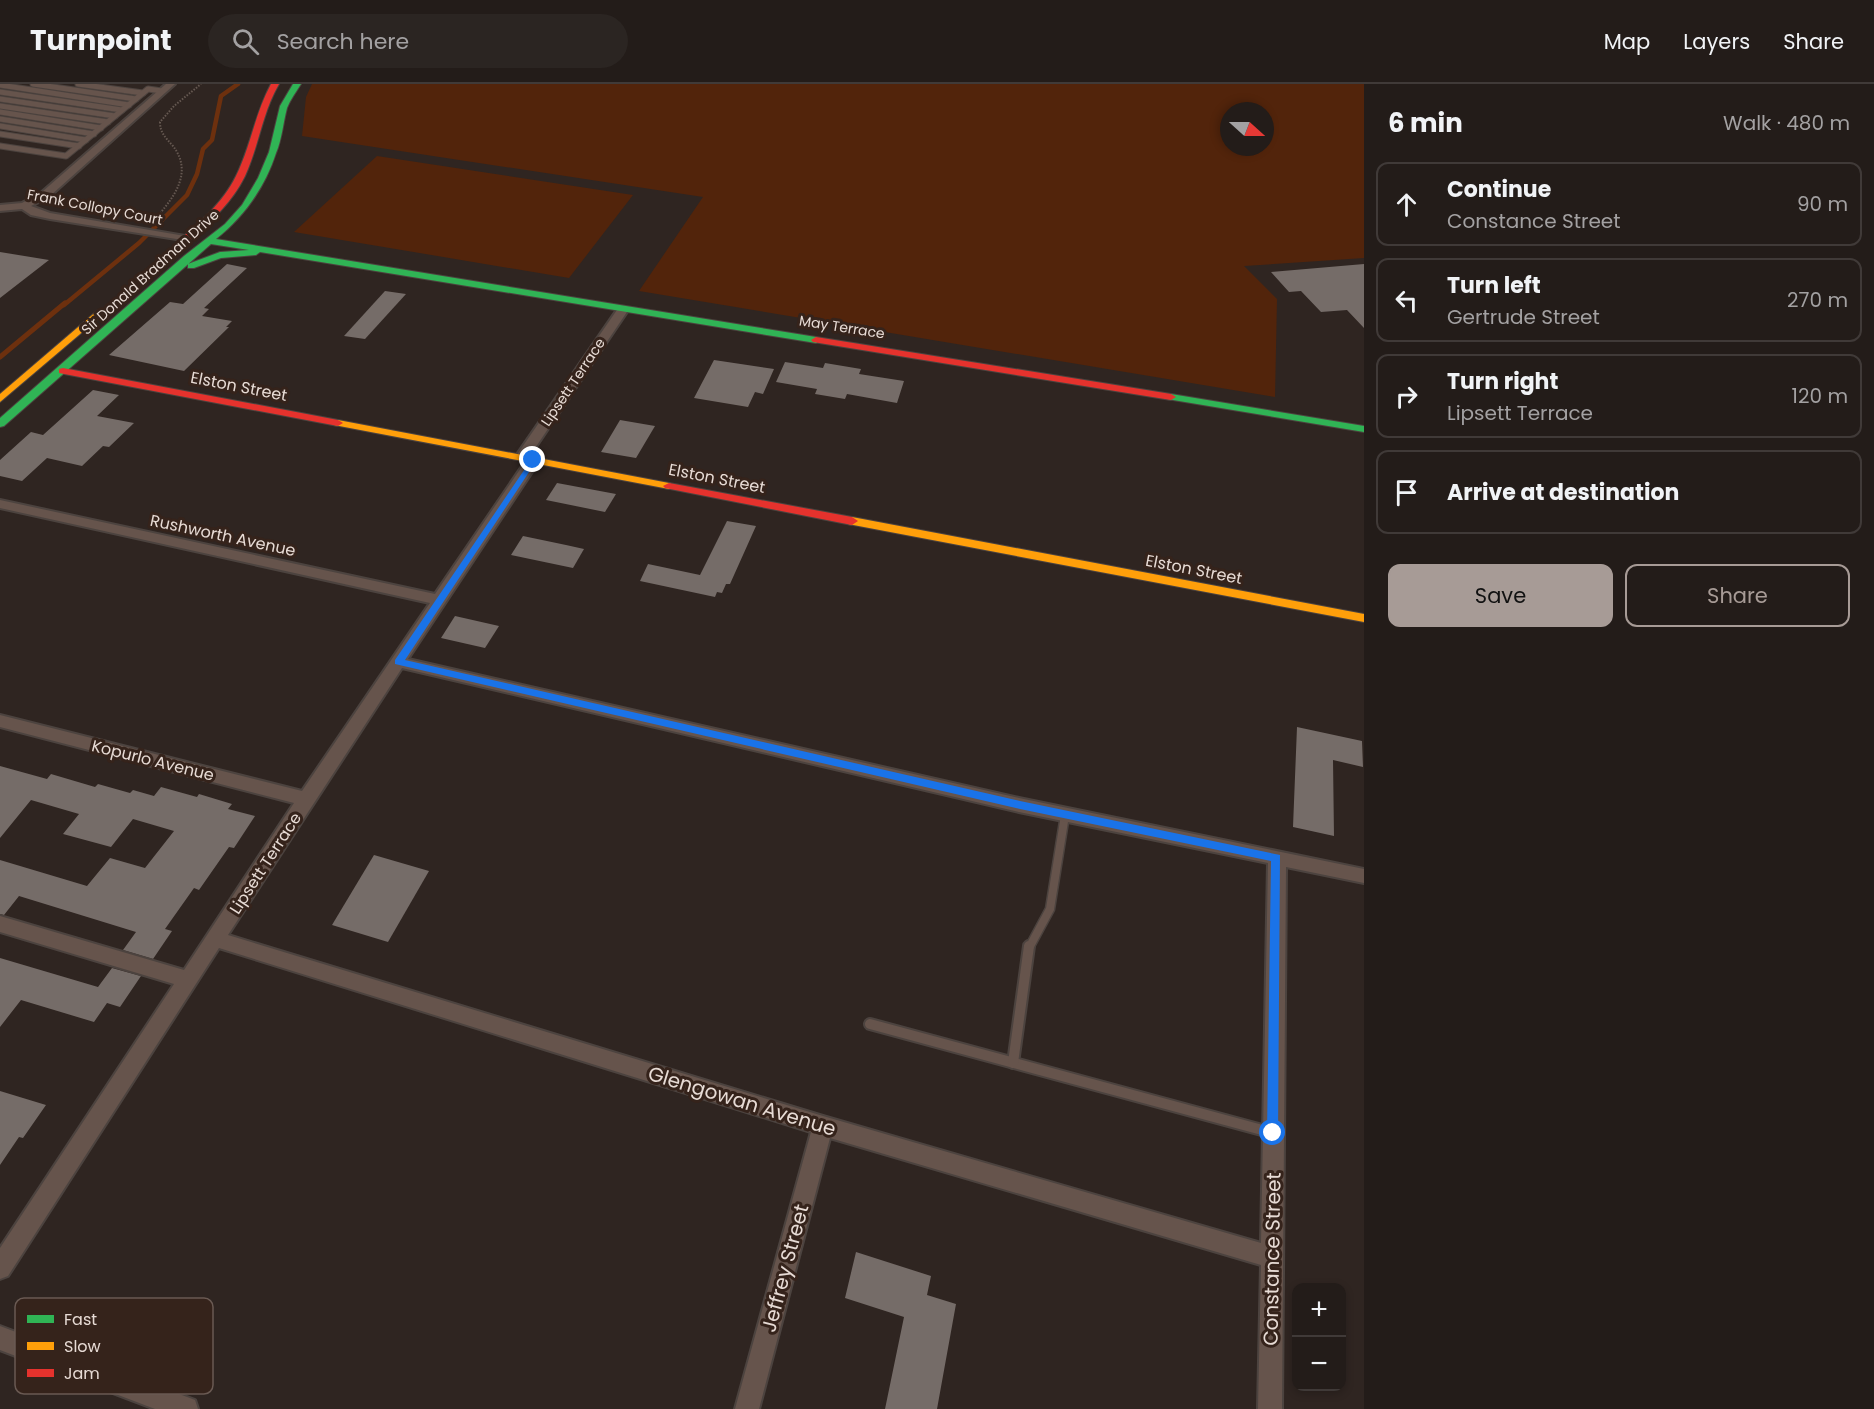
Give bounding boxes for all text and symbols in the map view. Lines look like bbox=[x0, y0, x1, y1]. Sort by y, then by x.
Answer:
search box bbox=[208, 14, 628, 68]
text: Turnpoint bbox=[30, 21, 172, 60]
icon: search bbox=[229, 25, 262, 58]
text: Search here bbox=[277, 26, 409, 57]
text: Map bbox=[1604, 27, 1650, 56]
text: Layers bbox=[1683, 27, 1750, 56]
text: Share bbox=[1783, 27, 1844, 56]
north arrow bbox=[1220, 102, 1274, 156]
text: 6 min bbox=[1388, 105, 1463, 141]
text: Walk · 480 m bbox=[1723, 109, 1850, 137]
text: Continue bbox=[1447, 174, 1551, 205]
street label: Frank Collopy Court bbox=[26, 184, 164, 230]
icon: ahead bbox=[1390, 188, 1423, 221]
text: 90 m bbox=[1797, 190, 1848, 218]
street label: Sir Donald Bradman Drive bbox=[77, 204, 223, 339]
text: Constance Street bbox=[1447, 207, 1621, 235]
text: Turn left bbox=[1447, 270, 1541, 301]
icon: left bbox=[1390, 284, 1423, 317]
text: 270 m bbox=[1787, 286, 1848, 314]
text: Gertrude Street bbox=[1447, 303, 1600, 331]
street label: May Terrace bbox=[798, 310, 887, 344]
street label: Lipsett Terrace bbox=[536, 334, 610, 430]
street label: Elston Street bbox=[189, 366, 289, 407]
text: Turn right bbox=[1447, 366, 1558, 397]
icon: right bbox=[1390, 380, 1423, 413]
text: 120 m bbox=[1792, 382, 1848, 410]
text: Lipsett Terrace bbox=[1447, 399, 1593, 427]
route end bbox=[519, 446, 545, 472]
street label: Elston Street bbox=[667, 458, 767, 499]
icon: arrive bbox=[1390, 476, 1423, 509]
text: Arrive at destination bbox=[1447, 477, 1679, 508]
street label: Rushworth Avenue bbox=[148, 509, 298, 562]
street label: Elston Street bbox=[1144, 549, 1244, 590]
button: Save bbox=[1388, 564, 1613, 627]
button: Share bbox=[1625, 564, 1850, 627]
street label: Kopurlo Avenue bbox=[89, 734, 217, 787]
street label: Lipsett Terrace bbox=[224, 808, 307, 919]
street label: Glengowan Avenue bbox=[645, 1059, 839, 1143]
route start bbox=[1259, 1119, 1285, 1145]
street label: Constance Street bbox=[1256, 1172, 1288, 1346]
street label: Jeffrey Street bbox=[755, 1201, 815, 1335]
map controls bbox=[1292, 1283, 1346, 1391]
button: + bbox=[1292, 1283, 1346, 1337]
legend bbox=[15, 1298, 213, 1394]
text: Fast bbox=[64, 1308, 97, 1331]
text: Slow bbox=[64, 1335, 101, 1358]
button: − bbox=[1292, 1337, 1346, 1391]
text: Jam bbox=[64, 1362, 100, 1385]

